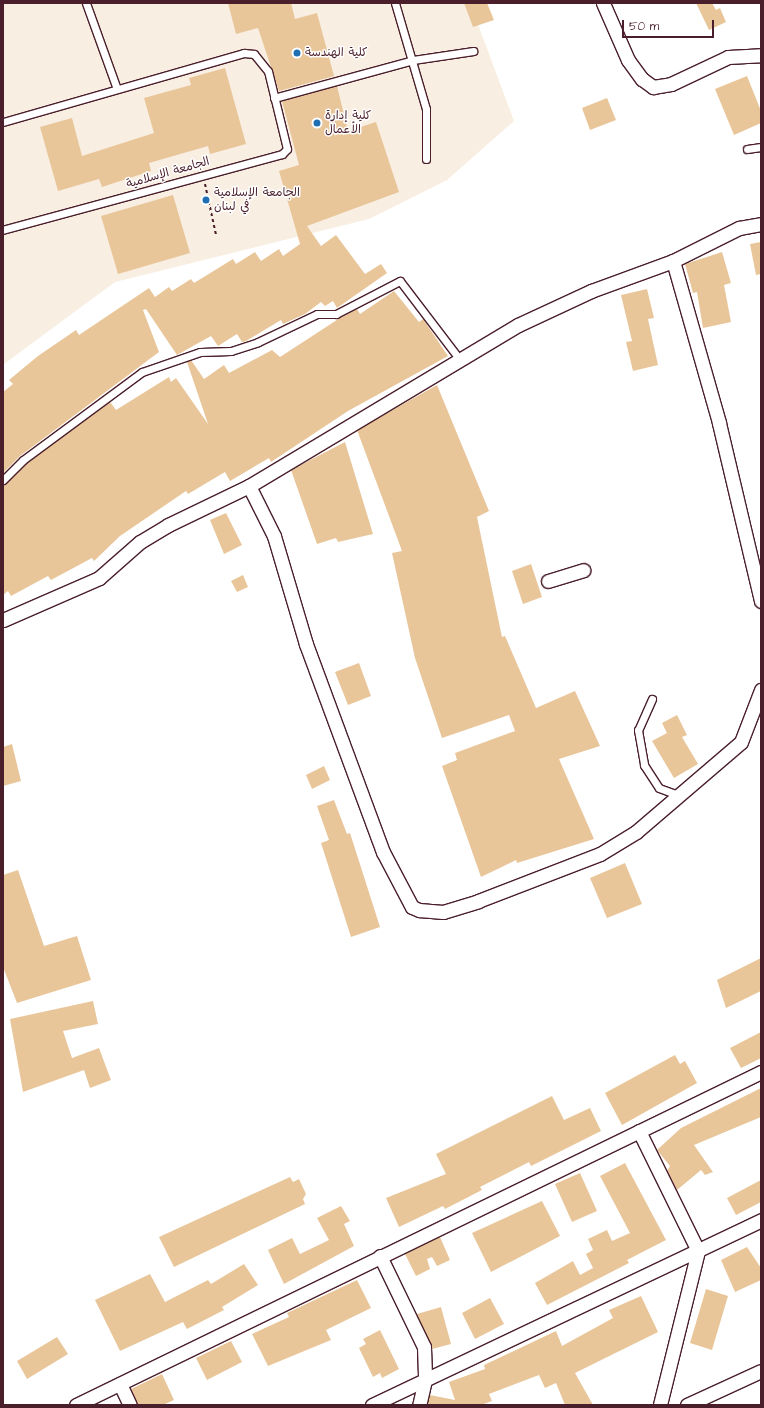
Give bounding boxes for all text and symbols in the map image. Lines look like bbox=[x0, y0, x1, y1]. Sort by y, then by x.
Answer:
scale bar bbox=[624, 12, 716, 38]
text: 50 m bbox=[629, 18, 659, 35]
place label: كلية الهندسة bbox=[305, 46, 367, 60]
marker: كلية الهندسة bbox=[292, 48, 302, 58]
place label: كلية إدارة الأعمال bbox=[325, 109, 371, 137]
marker: كلية إدارة الأعمال bbox=[312, 118, 322, 128]
street label: الجامعة الإسلامية bbox=[125, 154, 211, 192]
place label: الجامعة الإسلامية في لبنان bbox=[214, 186, 300, 214]
marker: الجامعة الإسلامية في لبنان bbox=[201, 195, 211, 205]

